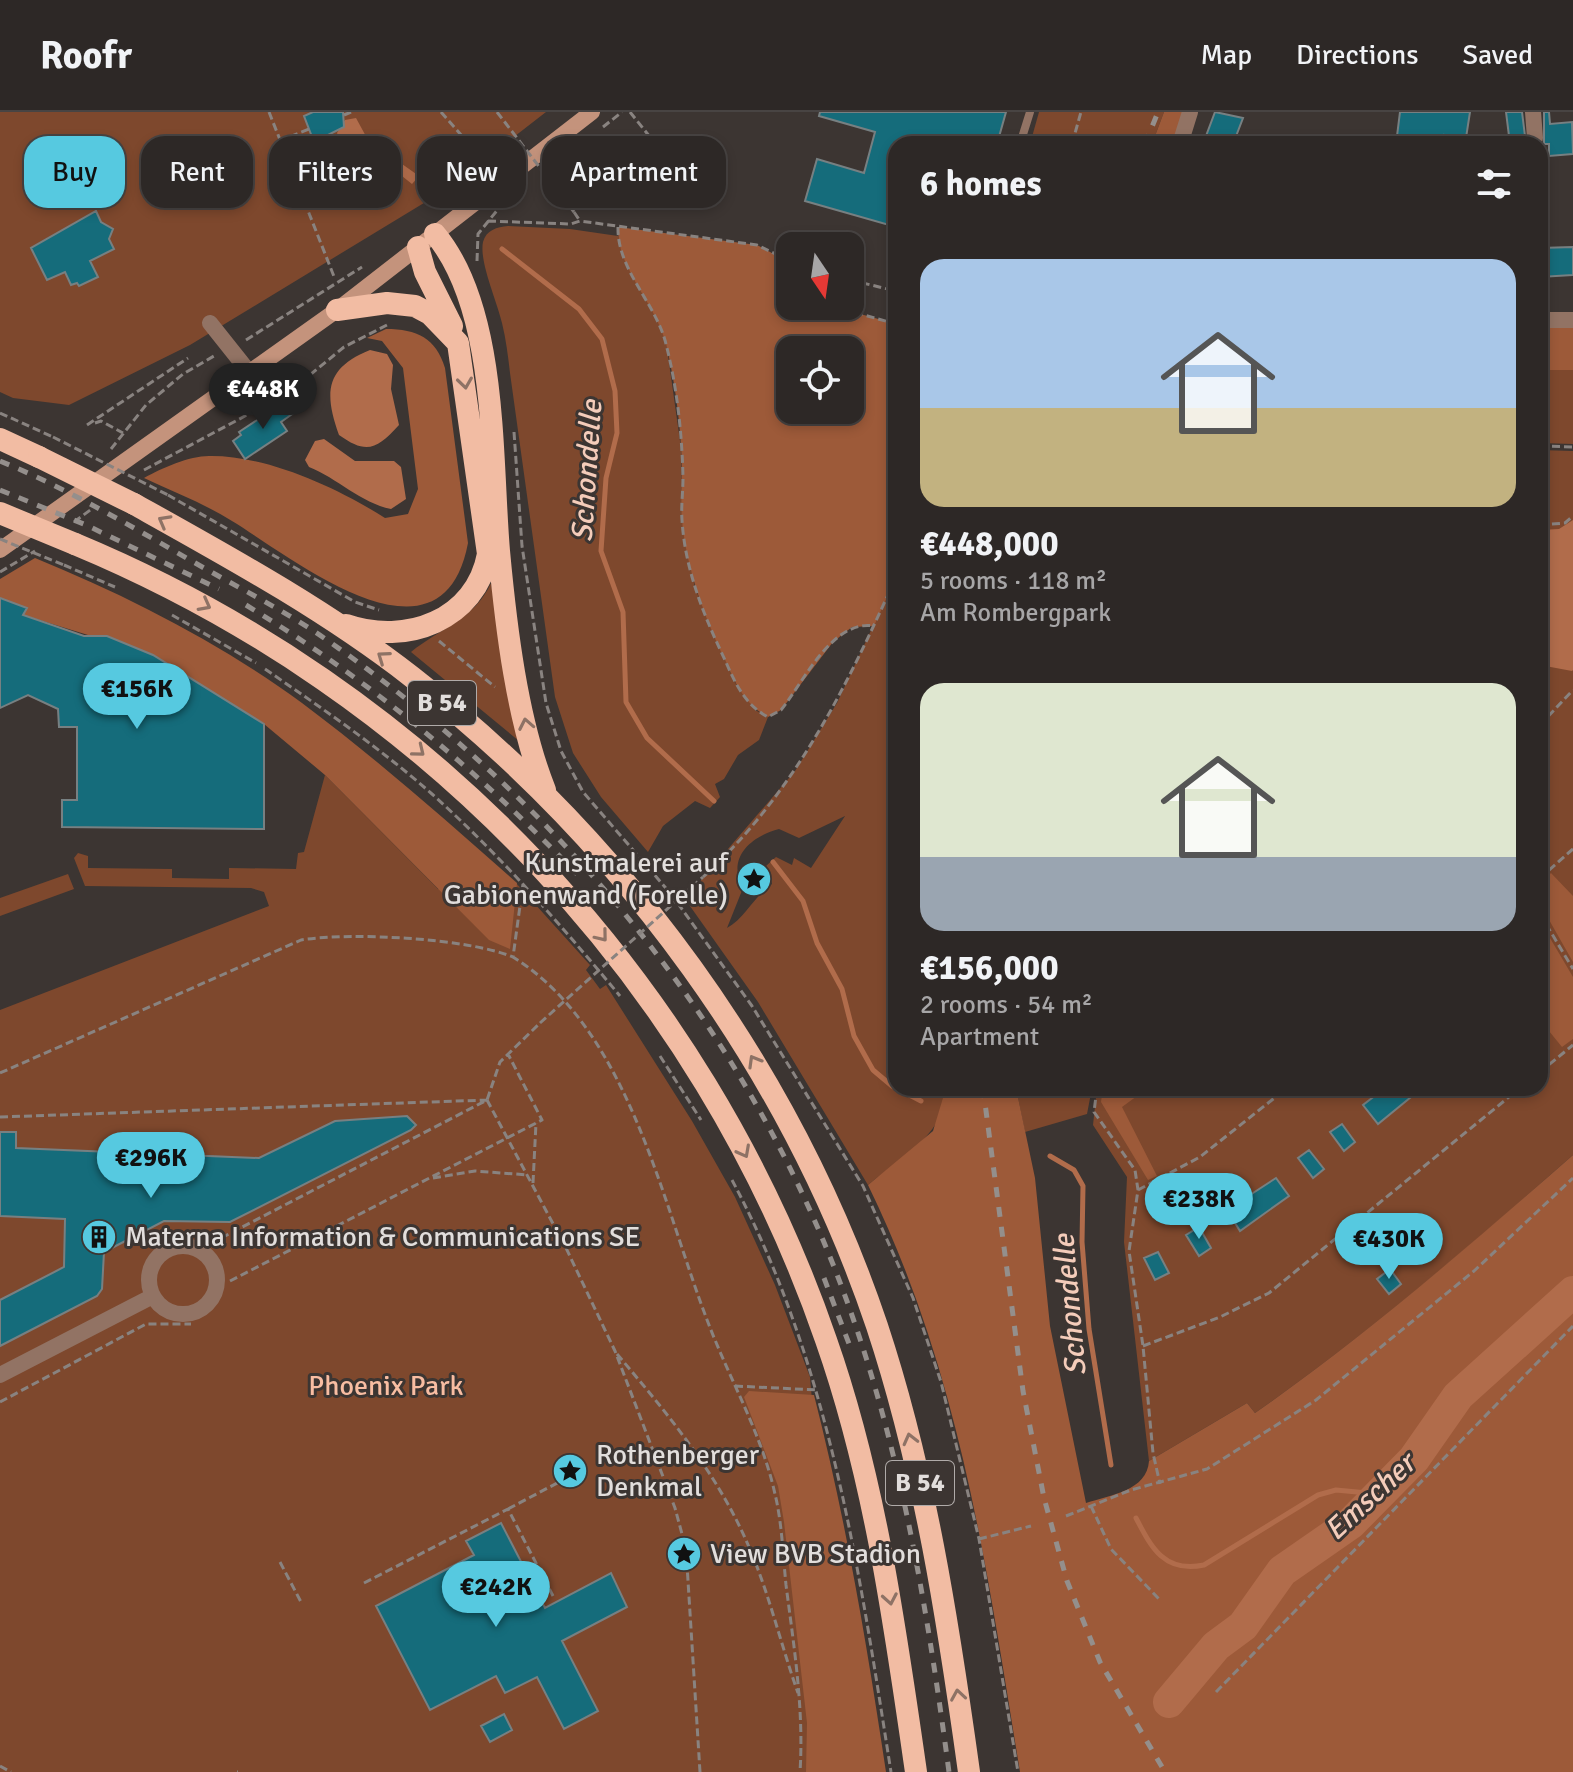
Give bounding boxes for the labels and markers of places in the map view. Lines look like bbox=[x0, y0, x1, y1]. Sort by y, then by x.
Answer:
pin: €448K bbox=[207, 363, 319, 431]
pin: €156K bbox=[81, 663, 193, 731]
place label: Kunstmalerei auf Gabionenwand (Forelle) bbox=[444, 846, 730, 912]
place icon: Kunstmalerei auf Gabionenwand (Forelle) bbox=[735, 860, 773, 898]
pin: €296K bbox=[95, 1132, 207, 1200]
pin: €238K bbox=[1143, 1173, 1255, 1241]
pin: €430K bbox=[1333, 1213, 1445, 1281]
building icon: Materna Information & Communications SE bbox=[80, 1218, 118, 1256]
place label: Materna Information & Communications SE bbox=[125, 1220, 640, 1254]
place label: Rothenberger Denkmal bbox=[596, 1438, 760, 1504]
place icon: Rothenberger Denkmal bbox=[551, 1452, 589, 1490]
place icon: View BVB Stadion bbox=[665, 1535, 703, 1573]
place label: View BVB Stadion bbox=[710, 1537, 921, 1571]
pin: €242K bbox=[440, 1561, 552, 1629]

